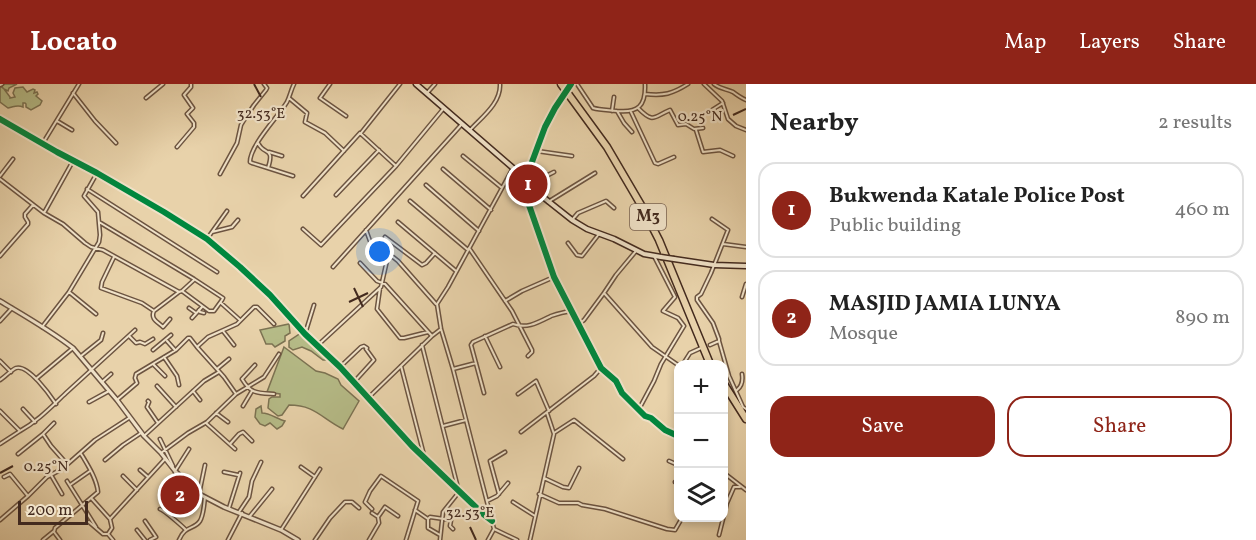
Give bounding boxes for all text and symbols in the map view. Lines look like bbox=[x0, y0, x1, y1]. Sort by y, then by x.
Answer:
text: Locato bbox=[30, 23, 117, 62]
text: Map bbox=[1004, 28, 1046, 57]
text: Layers bbox=[1079, 28, 1140, 57]
text: Share bbox=[1173, 28, 1226, 57]
text: 32.53°E bbox=[237, 104, 285, 125]
text: Nearby bbox=[770, 105, 859, 141]
text: 0.25°N bbox=[678, 107, 722, 128]
text: 2 results bbox=[1158, 109, 1232, 137]
pin: 1 bbox=[508, 162, 548, 206]
text: Bukwenda Katale Police Post bbox=[829, 181, 1125, 212]
text: 1 bbox=[787, 196, 796, 224]
text: 460 m bbox=[1174, 196, 1230, 224]
road number: M3 bbox=[630, 204, 666, 230]
text: Public building bbox=[829, 212, 961, 240]
your location bbox=[365, 237, 394, 266]
text: MASJID JAMIA LUNYA bbox=[829, 289, 1061, 320]
text: 2 bbox=[786, 304, 797, 332]
text: 890 m bbox=[1175, 304, 1230, 332]
text: Mosque bbox=[829, 320, 898, 348]
map controls bbox=[674, 360, 728, 522]
button: + bbox=[674, 360, 728, 414]
button: Save bbox=[770, 396, 995, 457]
button: Share bbox=[1007, 396, 1232, 457]
button: − bbox=[674, 414, 728, 468]
text: 0.25°N bbox=[24, 457, 68, 478]
button: layers bbox=[674, 468, 728, 522]
pin: 2 bbox=[160, 472, 200, 518]
scale bar bbox=[18, 498, 88, 526]
text: 200 m bbox=[27, 500, 72, 522]
text: 32.53°E bbox=[446, 503, 494, 524]

